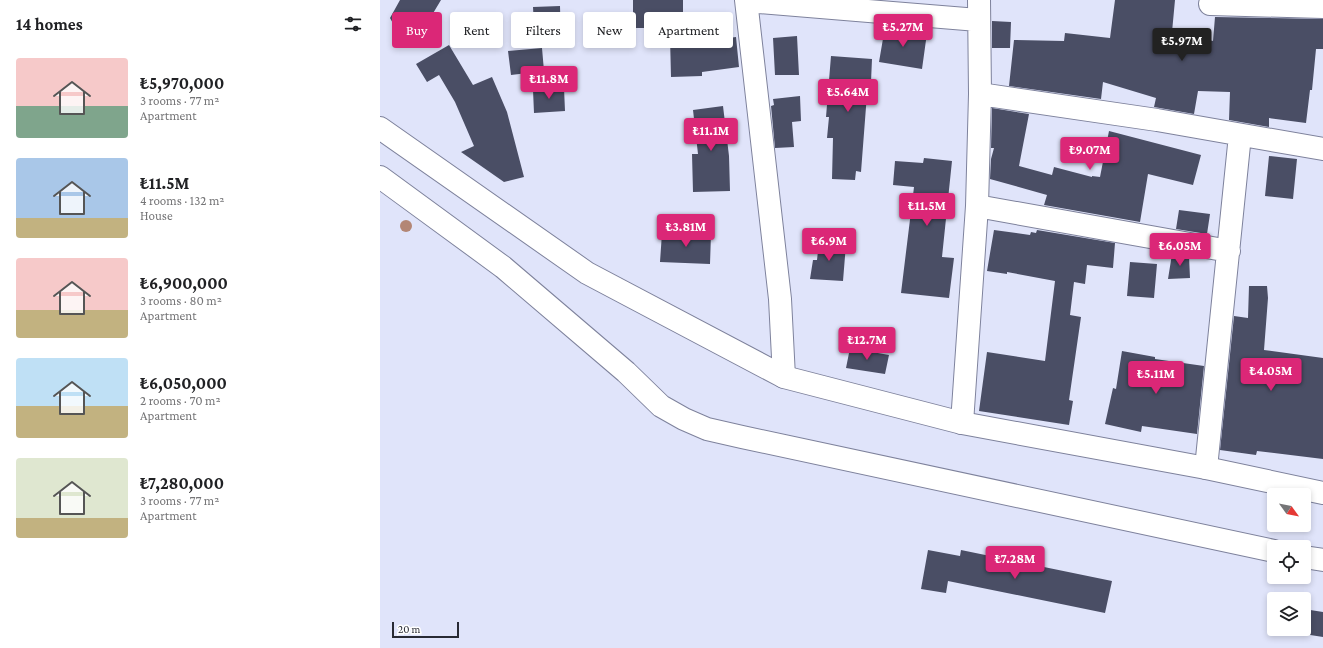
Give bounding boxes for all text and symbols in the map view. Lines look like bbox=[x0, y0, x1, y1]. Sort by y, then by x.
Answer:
chip: Buy bbox=[392, 12, 442, 48]
chip: Rent bbox=[450, 12, 503, 48]
chip: Filters bbox=[511, 12, 575, 48]
chip: New bbox=[583, 12, 636, 48]
chip: Apartment bbox=[644, 12, 733, 48]
icon: filters bbox=[342, 13, 364, 35]
pin: ₺5.27M bbox=[870, 14, 936, 48]
text: 14 homes bbox=[16, 15, 83, 34]
text: ₺5.27M bbox=[883, 19, 923, 34]
pin: ₺5.97M bbox=[1149, 28, 1215, 62]
text: ₺5.97M bbox=[1161, 33, 1203, 48]
pin: ₺11.8M bbox=[516, 66, 582, 100]
text: ₺11.8M bbox=[530, 71, 568, 86]
icon: home bbox=[48, 74, 96, 122]
text: ₺5,970,000 bbox=[140, 74, 224, 93]
pin: ₺5.64M bbox=[815, 79, 881, 113]
text: ₺5.64M bbox=[827, 84, 869, 99]
text: 3 rooms · 77 m² bbox=[140, 93, 219, 108]
text: Apartment bbox=[140, 108, 197, 123]
pin: ₺11.1M bbox=[678, 118, 744, 152]
text: ₺11.1M bbox=[693, 123, 729, 138]
pin: ₺9.07M bbox=[1057, 137, 1123, 171]
text: ₺9.07M bbox=[1069, 142, 1111, 157]
icon: home bbox=[48, 174, 96, 222]
text: ₺11.5M bbox=[140, 174, 189, 193]
text: 4 rooms · 132 m² bbox=[140, 193, 224, 208]
pin: ₺11.5M bbox=[894, 193, 960, 227]
text: ₺11.5M bbox=[908, 198, 946, 213]
text: House bbox=[140, 208, 173, 223]
pin: ₺3.81M bbox=[653, 214, 719, 248]
text: ₺3.81M bbox=[666, 219, 706, 234]
pin: ₺6.9M bbox=[801, 228, 857, 262]
text: ₺6.9M bbox=[811, 233, 847, 248]
pin: ₺6.05M bbox=[1147, 233, 1213, 267]
text: ₺6.05M bbox=[1159, 238, 1201, 253]
icon: home bbox=[48, 274, 96, 322]
text: ₺6,900,000 bbox=[140, 274, 228, 293]
text: 3 rooms · 80 m² bbox=[140, 293, 222, 308]
text: Apartment bbox=[140, 308, 197, 323]
pin: ₺12.7M bbox=[834, 327, 900, 361]
text: ₺12.7M bbox=[847, 332, 887, 347]
pin: ₺4.05M bbox=[1238, 358, 1304, 392]
pin: ₺5.11M bbox=[1123, 361, 1189, 395]
text: ₺4.05M bbox=[1250, 363, 1292, 378]
text: ₺5.11M bbox=[1137, 366, 1175, 381]
icon: home bbox=[48, 374, 96, 422]
text: ₺6,050,000 bbox=[140, 374, 227, 393]
text: 2 rooms · 70 m² bbox=[140, 393, 221, 408]
text: Apartment bbox=[140, 408, 197, 423]
icon: home bbox=[48, 474, 96, 522]
text: ₺7,280,000 bbox=[140, 474, 224, 493]
north arrow bbox=[1267, 488, 1311, 532]
map controls bbox=[1267, 488, 1311, 636]
text: 3 rooms · 77 m² bbox=[140, 493, 219, 508]
text: Apartment bbox=[140, 508, 197, 523]
button: locate bbox=[1267, 540, 1311, 584]
pin: ₺7.28M bbox=[982, 546, 1048, 580]
text: ₺7.28M bbox=[995, 551, 1035, 566]
button: layers bbox=[1267, 592, 1311, 636]
scale bar bbox=[392, 620, 459, 639]
text: 20 m bbox=[398, 623, 420, 635]

